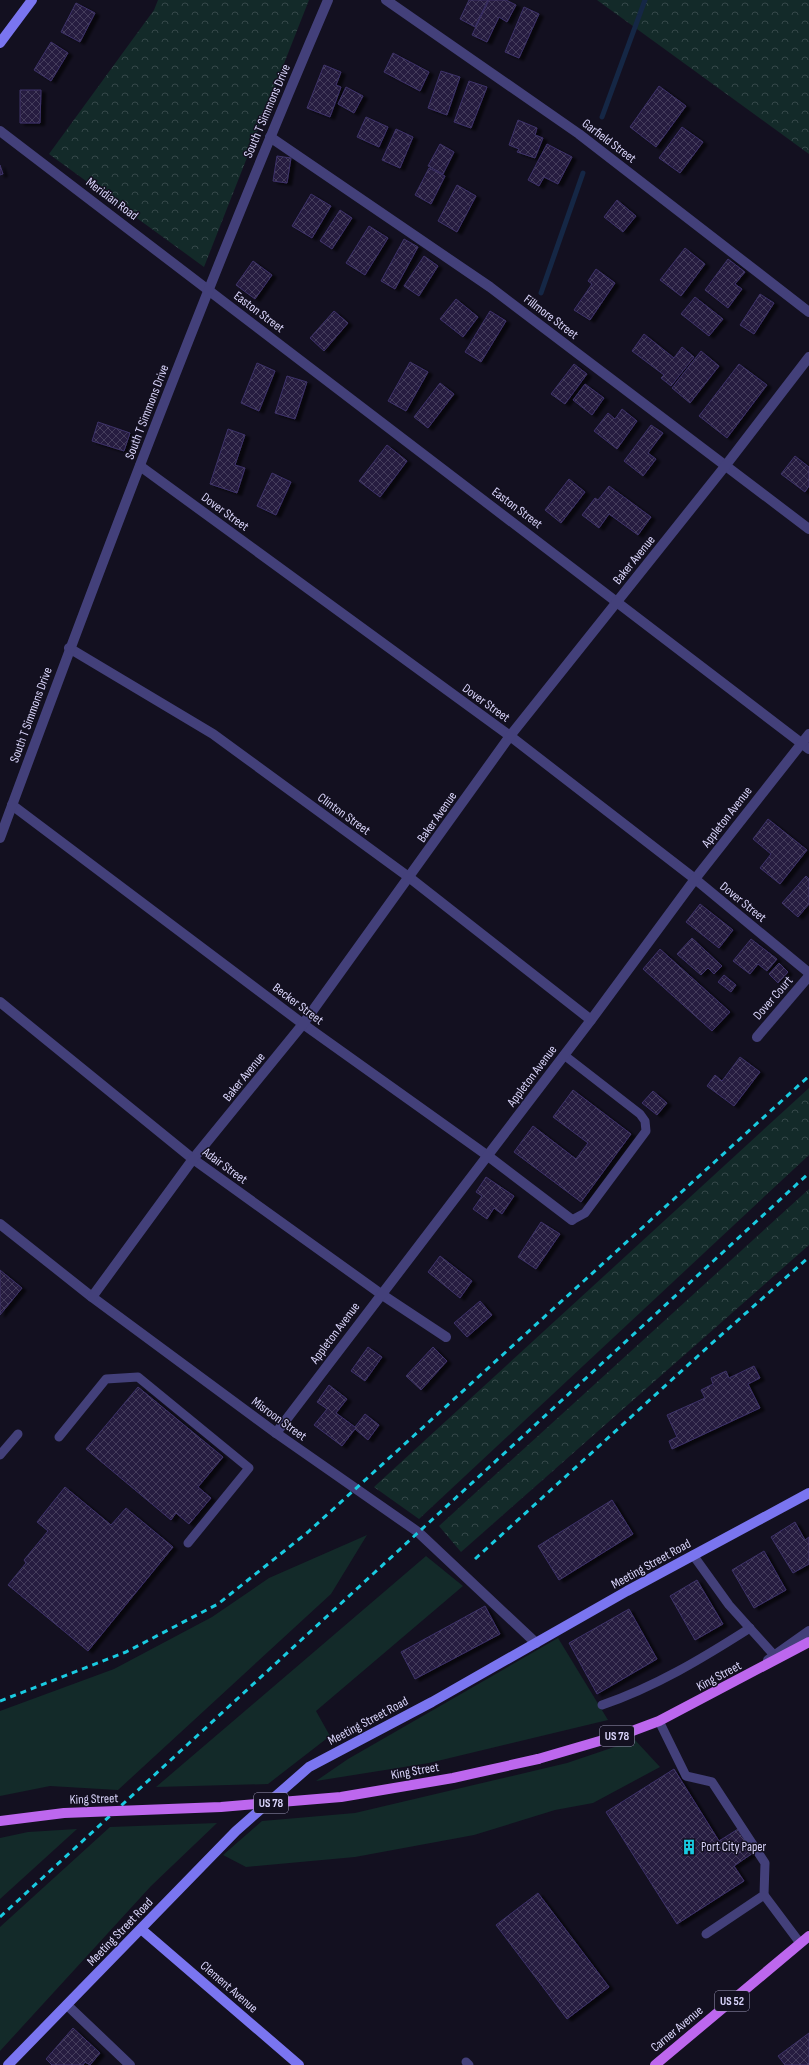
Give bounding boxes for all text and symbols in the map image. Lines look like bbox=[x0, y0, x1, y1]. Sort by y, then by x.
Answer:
street label: South T Simmons Drive bbox=[240, 62, 294, 160]
street label: Garfield Street bbox=[579, 115, 639, 167]
street label: Meridian Road bbox=[83, 174, 141, 224]
street label: Easton Street bbox=[231, 288, 287, 336]
street label: Fillmore Street bbox=[520, 291, 582, 343]
street label: South T Simmons Drive bbox=[122, 362, 172, 462]
street label: Easton Street bbox=[489, 484, 545, 532]
street label: Dover Street bbox=[198, 489, 252, 535]
street label: Baker Avenue bbox=[609, 532, 659, 588]
street label: South T Simmons Drive bbox=[6, 665, 56, 765]
street label: Dover Street bbox=[459, 680, 513, 726]
street label: Appleton Avenue bbox=[698, 783, 756, 851]
street label: Baker Avenue bbox=[414, 788, 460, 846]
street label: Clinton Street bbox=[314, 789, 374, 839]
street label: Dover Street bbox=[717, 878, 769, 926]
street label: Dover Court bbox=[750, 973, 796, 1023]
street label: Becker Street bbox=[269, 980, 327, 1028]
street label: Appleton Avenue bbox=[503, 1042, 560, 1111]
street label: Baker Avenue bbox=[219, 1049, 269, 1105]
street label: Adair Street bbox=[199, 1144, 251, 1188]
street label: Appleton Avenue bbox=[306, 1299, 363, 1368]
street label: Misroon Street bbox=[248, 1394, 310, 1444]
street label: Meeting Street Road bbox=[608, 1536, 694, 1592]
street label: King Street bbox=[694, 1658, 744, 1694]
street label: Meeting Street Road bbox=[325, 1693, 411, 1749]
road number: US 78 bbox=[600, 1726, 634, 1746]
street label: King Street bbox=[390, 1759, 440, 1783]
street label: King Street bbox=[69, 1790, 119, 1808]
road number: US 78 bbox=[254, 1793, 288, 1813]
building icon: Port City Paper bbox=[680, 1838, 698, 1856]
place label: Port City Paper bbox=[701, 1839, 767, 1855]
street label: Meeting Street Road bbox=[84, 1895, 156, 1969]
street label: Clement Avenue bbox=[197, 1958, 261, 2016]
road number: US 52 bbox=[715, 1991, 749, 2011]
street label: Carner Avenue bbox=[648, 2003, 706, 2055]

